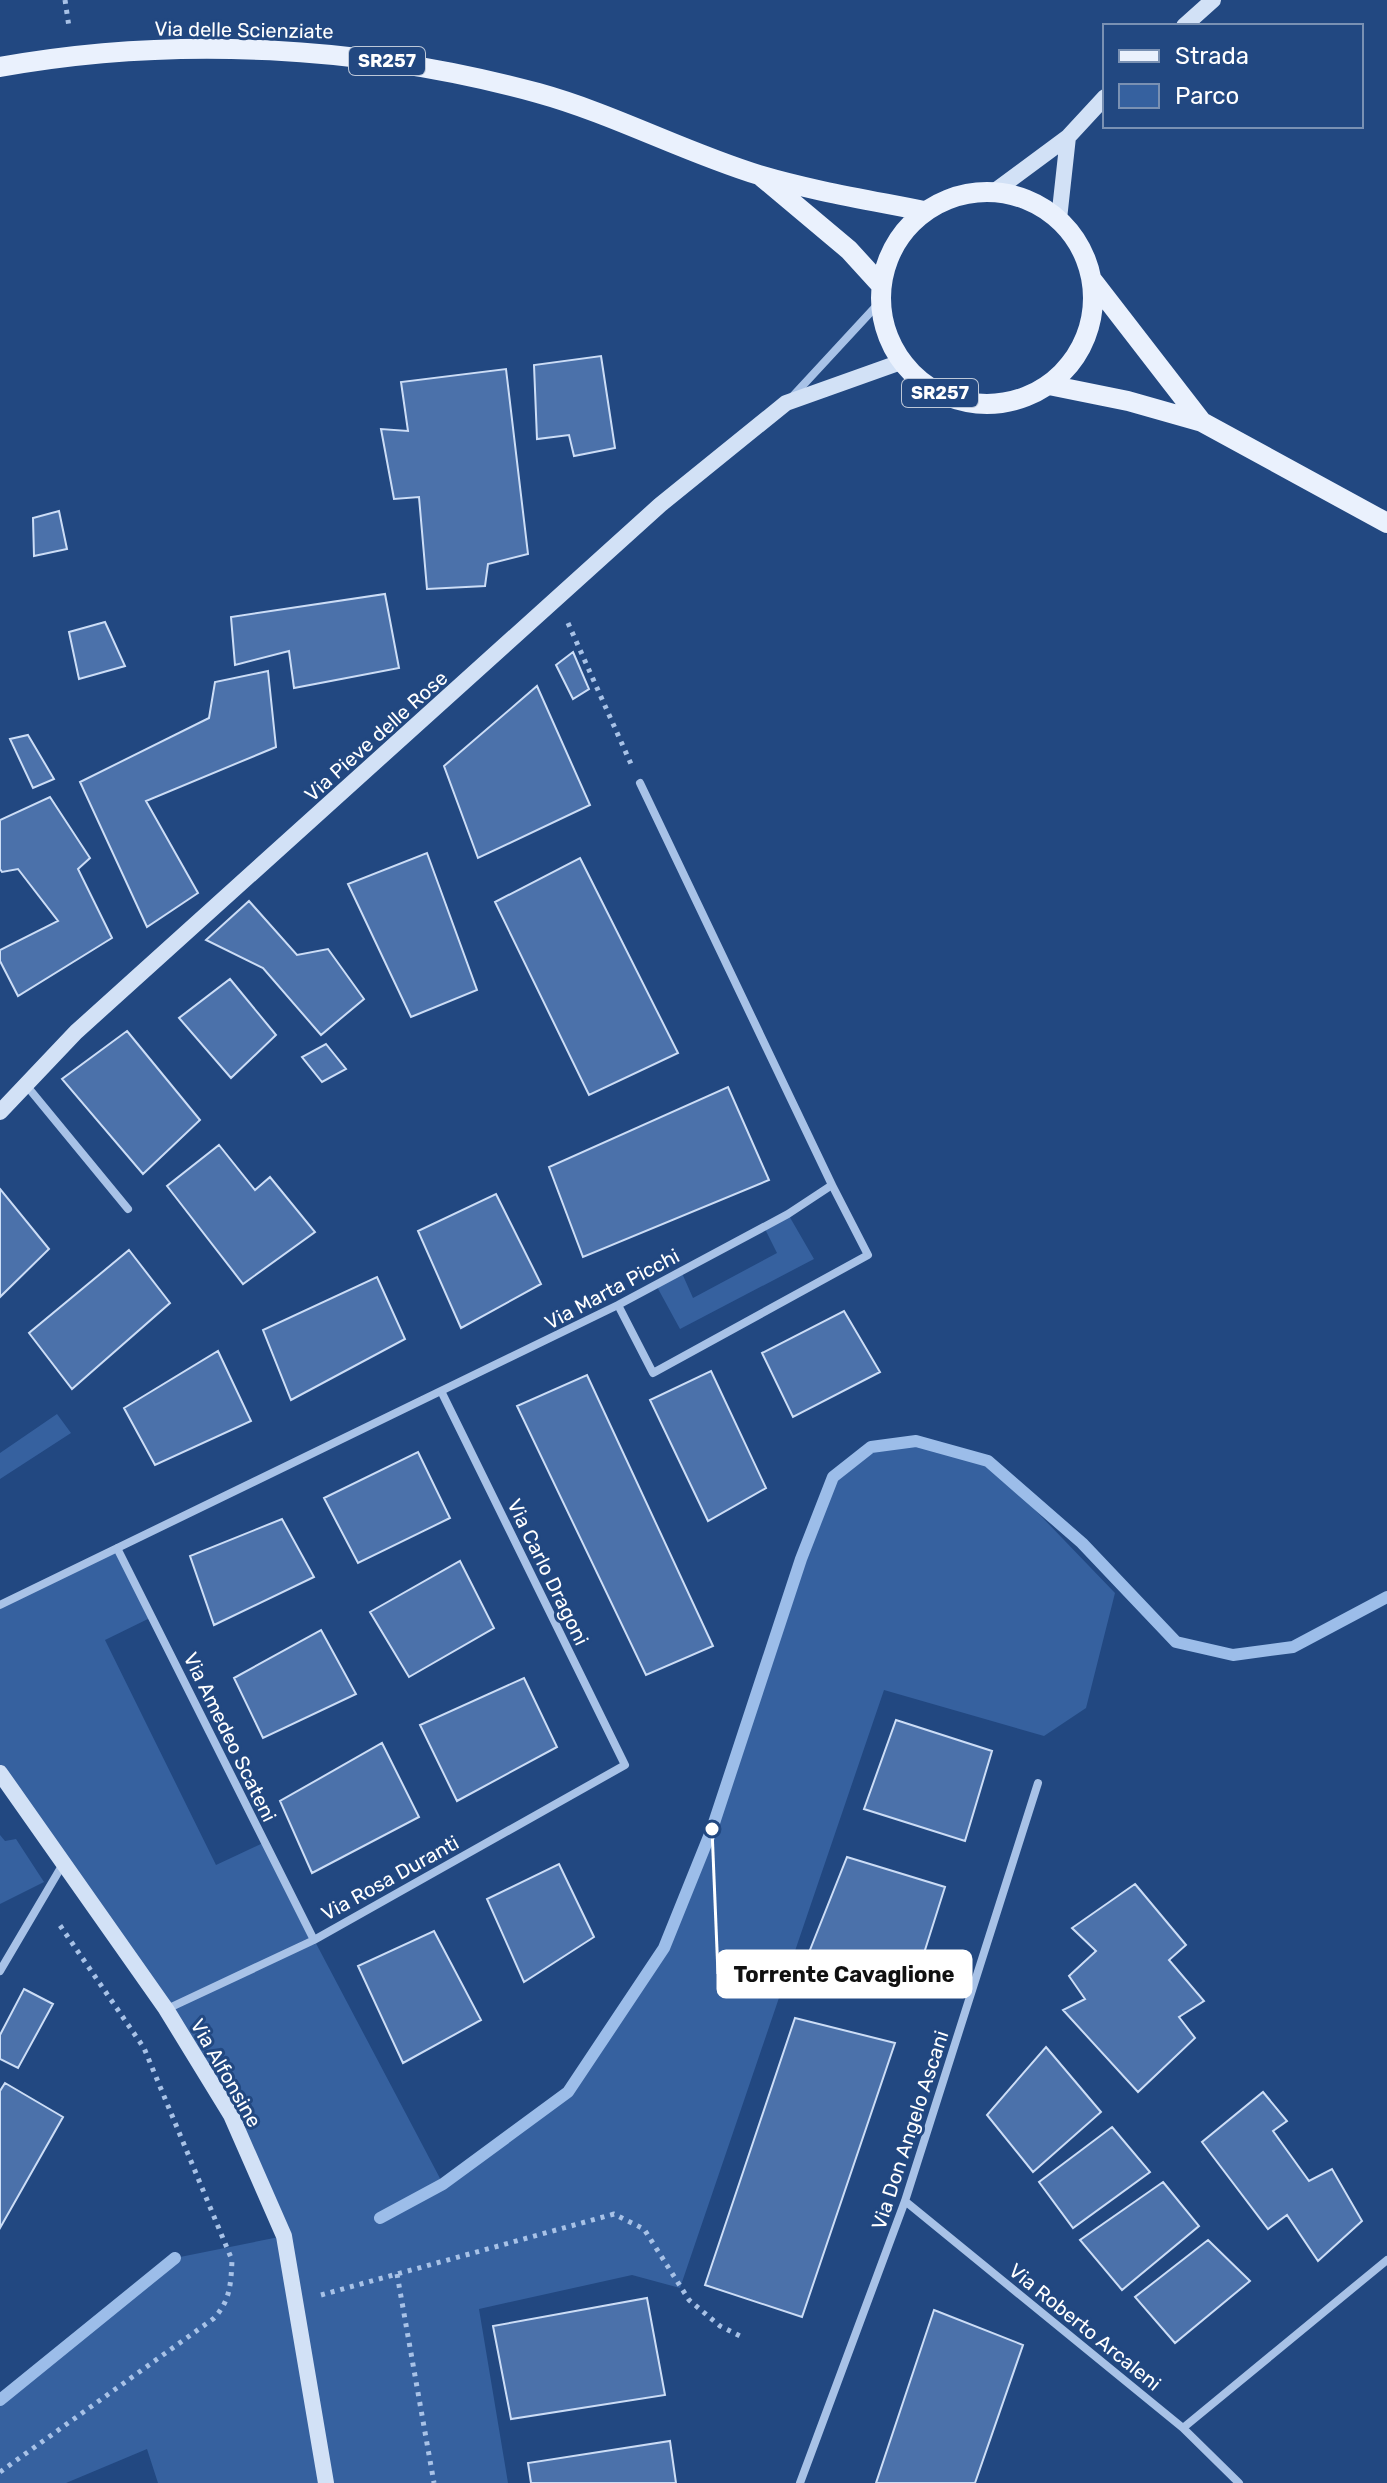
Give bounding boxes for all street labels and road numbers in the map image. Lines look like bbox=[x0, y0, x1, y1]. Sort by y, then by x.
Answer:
street label: Via delle Scienziate bbox=[154, 16, 334, 44]
road number: SR257 bbox=[349, 47, 425, 75]
road number: SR257 bbox=[902, 379, 978, 407]
street label: Via Pieve delle Rose bbox=[300, 666, 452, 806]
street label: Via Marta Picchi bbox=[541, 1243, 683, 1335]
street label: Via Carlo Dragoni bbox=[502, 1495, 594, 1649]
street label: Via Amedeo Scateni bbox=[179, 1648, 281, 1826]
street label: Via Rosa Duranti bbox=[317, 1830, 463, 1926]
street label: Via Alfonsine bbox=[185, 2015, 267, 2131]
street label: Via Don Angelo Ascani bbox=[867, 2028, 953, 2232]
street label: Via Roberto Arcaleni bbox=[1004, 2258, 1166, 2396]

